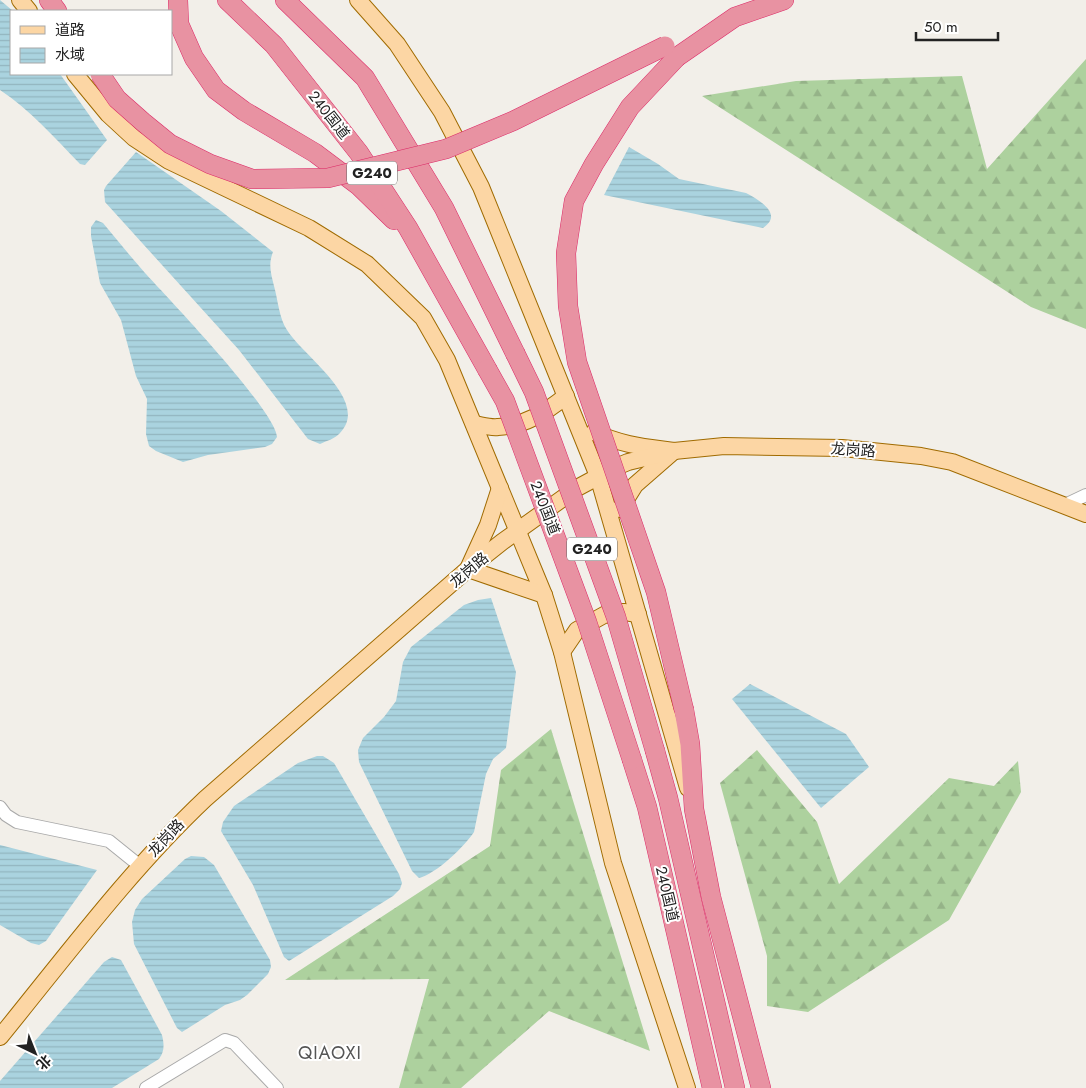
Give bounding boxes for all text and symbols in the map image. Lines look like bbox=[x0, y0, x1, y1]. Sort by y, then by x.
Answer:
legend bbox=[10, 10, 172, 75]
scale bar bbox=[916, 10, 998, 42]
text: 50 m bbox=[924, 16, 958, 38]
text: 道路 bbox=[55, 19, 85, 41]
text: 水域 bbox=[55, 44, 85, 66]
street label: 240国道 bbox=[303, 86, 355, 144]
road number: G240 bbox=[347, 162, 397, 184]
street label: 龙岗路 bbox=[830, 437, 876, 463]
street label: 240国道 bbox=[525, 478, 565, 538]
road number: G240 bbox=[567, 538, 617, 560]
street label: 龙岗路 bbox=[445, 547, 493, 593]
street label: 龙岗路 bbox=[143, 814, 189, 862]
street label: 240国道 bbox=[650, 864, 684, 924]
north arrow bbox=[10, 1028, 60, 1078]
district label: QIAOXI bbox=[298, 1040, 362, 1066]
text: 北 bbox=[32, 1050, 56, 1075]

